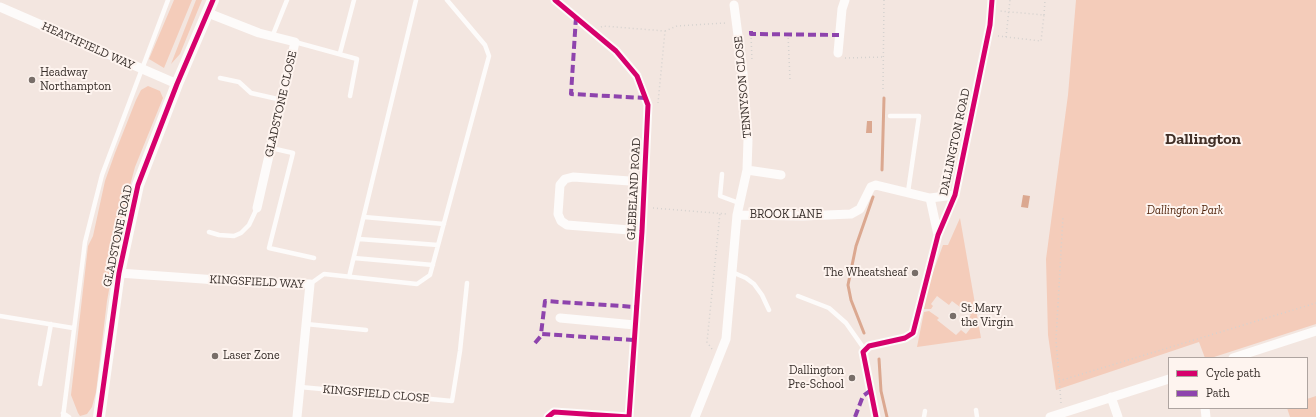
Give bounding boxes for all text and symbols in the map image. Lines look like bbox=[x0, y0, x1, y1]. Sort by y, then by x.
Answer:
street label: HEATHFIELD WAY bbox=[39, 19, 137, 73]
street label: TENNYSON CLOSE bbox=[731, 35, 755, 139]
street label: GLADSTONE CLOSE bbox=[262, 49, 300, 159]
place label: Headway Northampton bbox=[40, 66, 111, 94]
marker: Headway Northampton bbox=[27, 75, 37, 85]
street label: DALLINGTON ROAD bbox=[937, 87, 973, 197]
district label: Dallington bbox=[1165, 129, 1241, 149]
street label: GLEBELAND ROAD bbox=[624, 137, 644, 241]
street label: GLADSTONE ROAD bbox=[100, 184, 136, 288]
park label: Dallington Park bbox=[1147, 204, 1223, 218]
street label: BROOK LANE bbox=[750, 208, 822, 222]
place label: The Wheatsheaf bbox=[823, 266, 907, 280]
marker: The Wheatsheaf bbox=[910, 268, 920, 278]
street label: KINGSFIELD WAY bbox=[209, 272, 305, 292]
place label: St Mary the Virgin bbox=[961, 302, 1013, 330]
marker: St Mary the Virgin bbox=[948, 311, 958, 321]
place label: Laser Zone bbox=[223, 349, 280, 363]
marker: Laser Zone bbox=[210, 351, 220, 361]
legend bbox=[1168, 357, 1308, 409]
place label: Dallington Pre-School bbox=[788, 364, 844, 392]
text: Cycle path bbox=[1206, 366, 1260, 380]
marker: Dallington Pre-School bbox=[847, 373, 857, 383]
street label: KINGSFIELD CLOSE bbox=[322, 382, 430, 406]
text: Path bbox=[1206, 386, 1230, 400]

